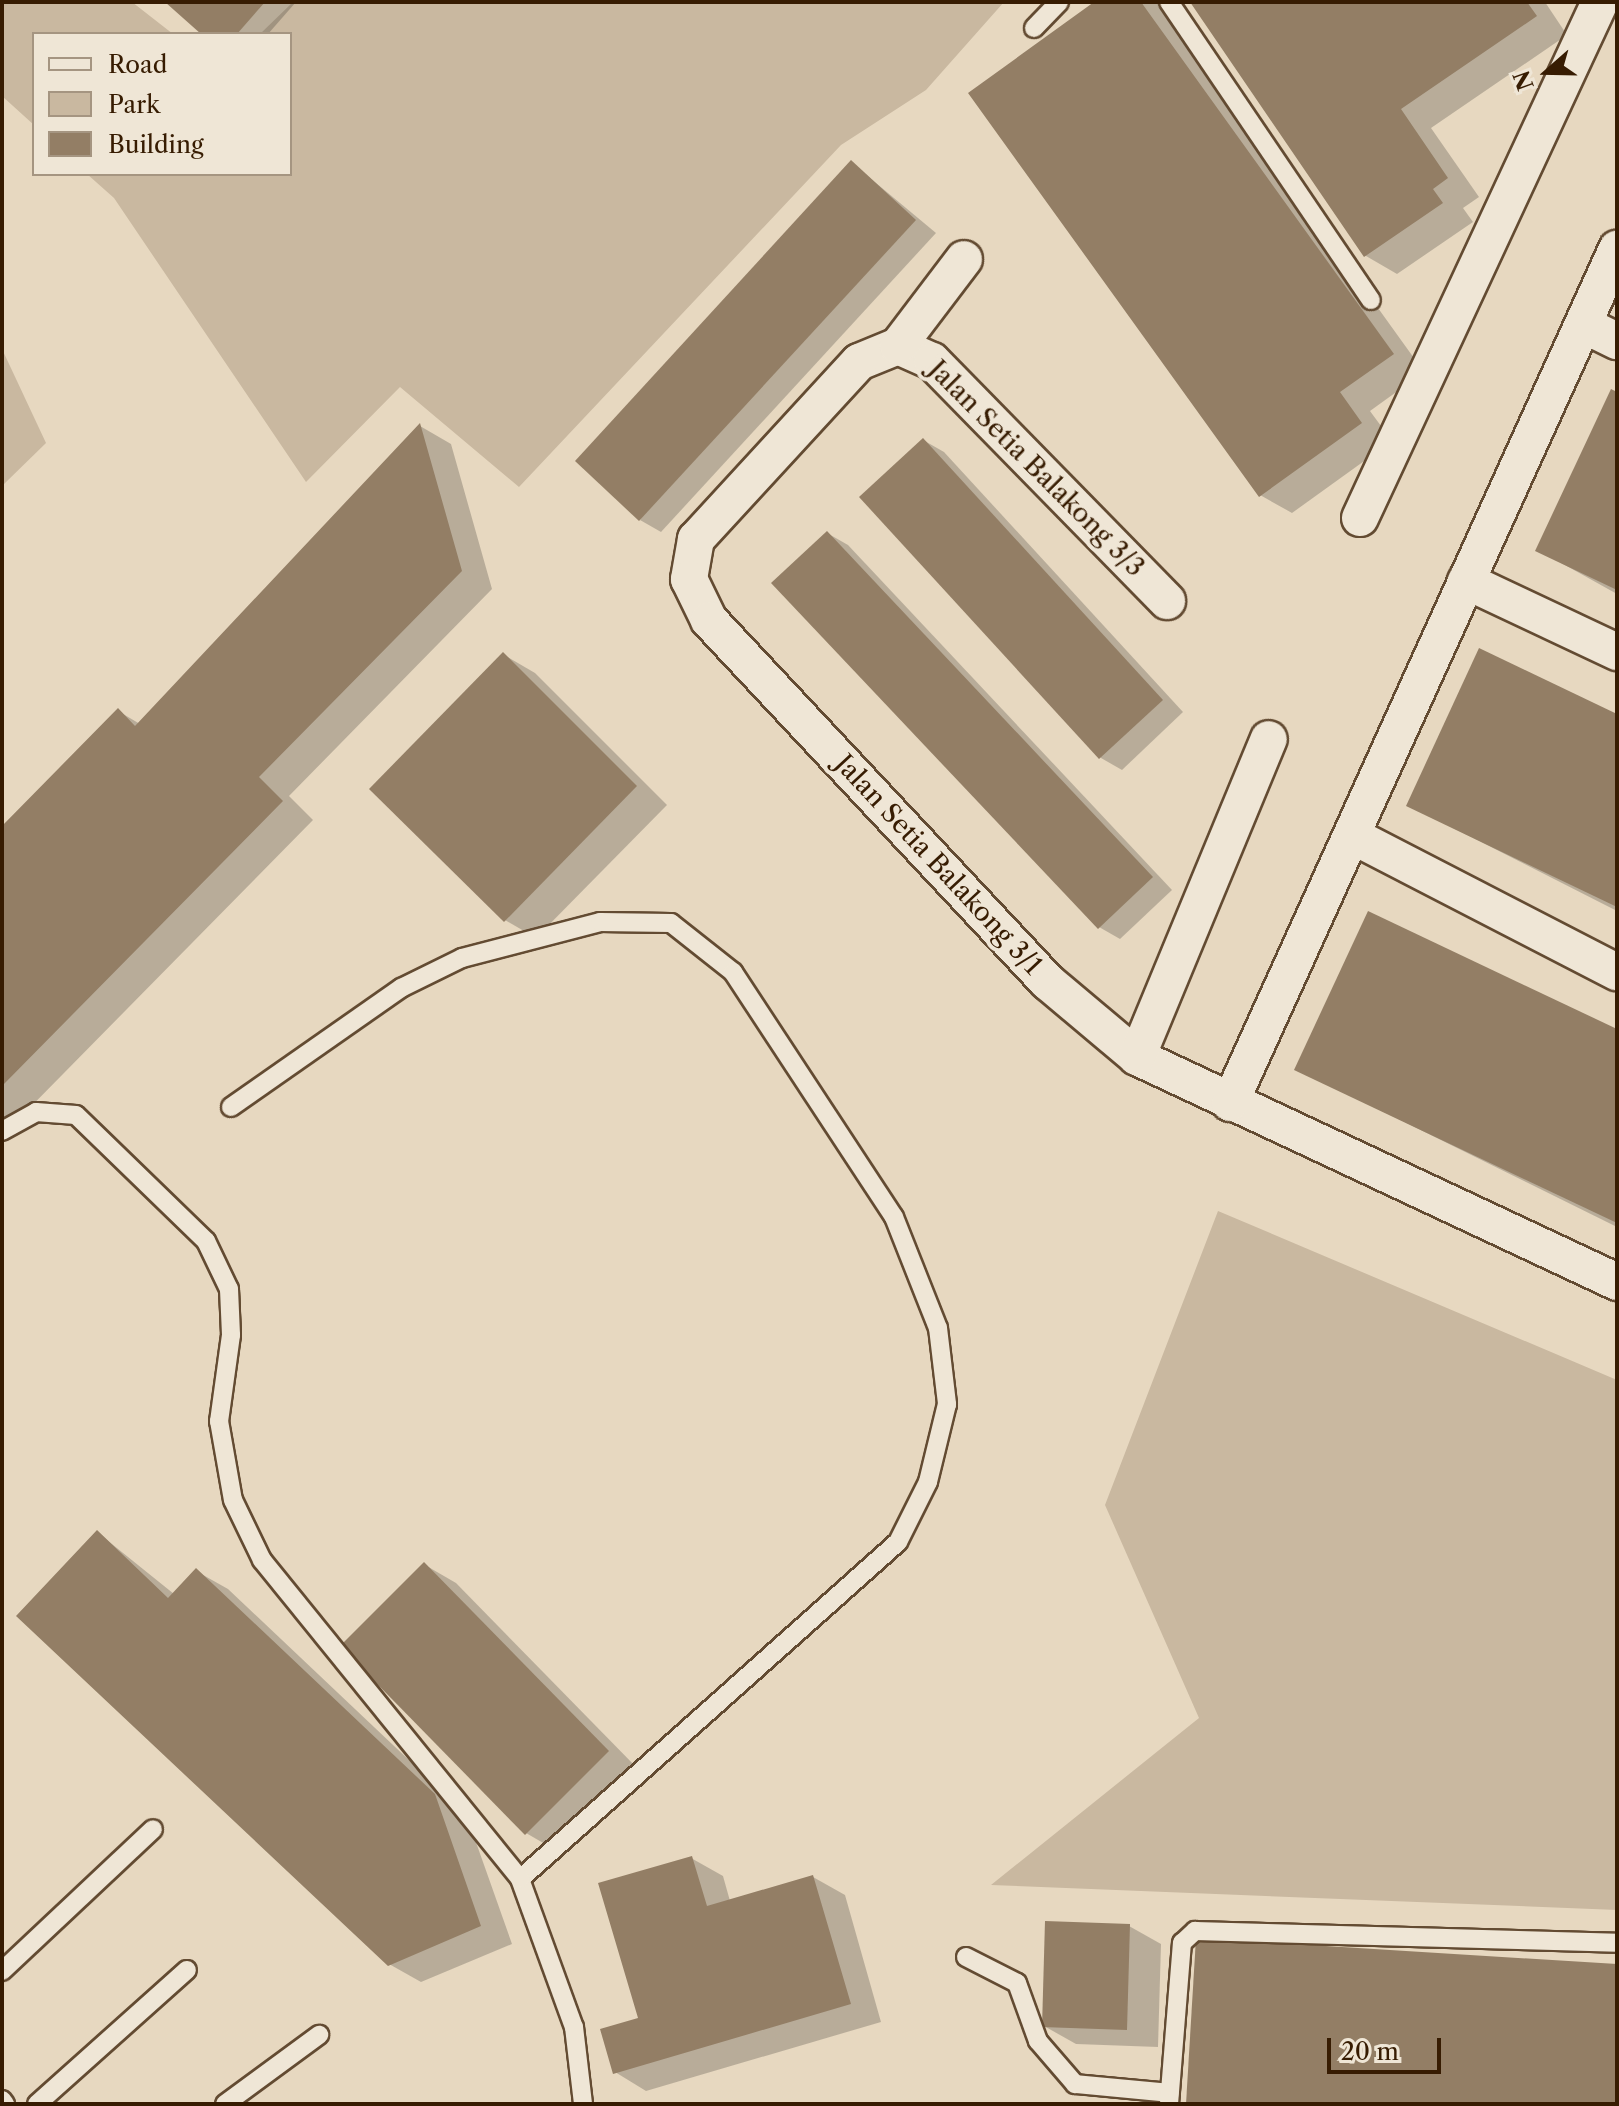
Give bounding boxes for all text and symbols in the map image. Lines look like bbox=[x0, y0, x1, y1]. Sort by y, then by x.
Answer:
legend bbox=[32, 32, 292, 176]
north arrow bbox=[1507, 32, 1587, 112]
text: Road bbox=[108, 50, 167, 79]
text: N bbox=[1508, 67, 1540, 94]
text: Park bbox=[108, 90, 160, 119]
text: Building bbox=[108, 130, 204, 159]
street label: Jalan Setia Balakong 3/3 bbox=[921, 354, 1151, 584]
street label: Jalan Setia Balakong 3/1 bbox=[828, 748, 1048, 982]
scale bar bbox=[1331, 2022, 1445, 2072]
text: 20 m bbox=[1341, 2037, 1399, 2066]

